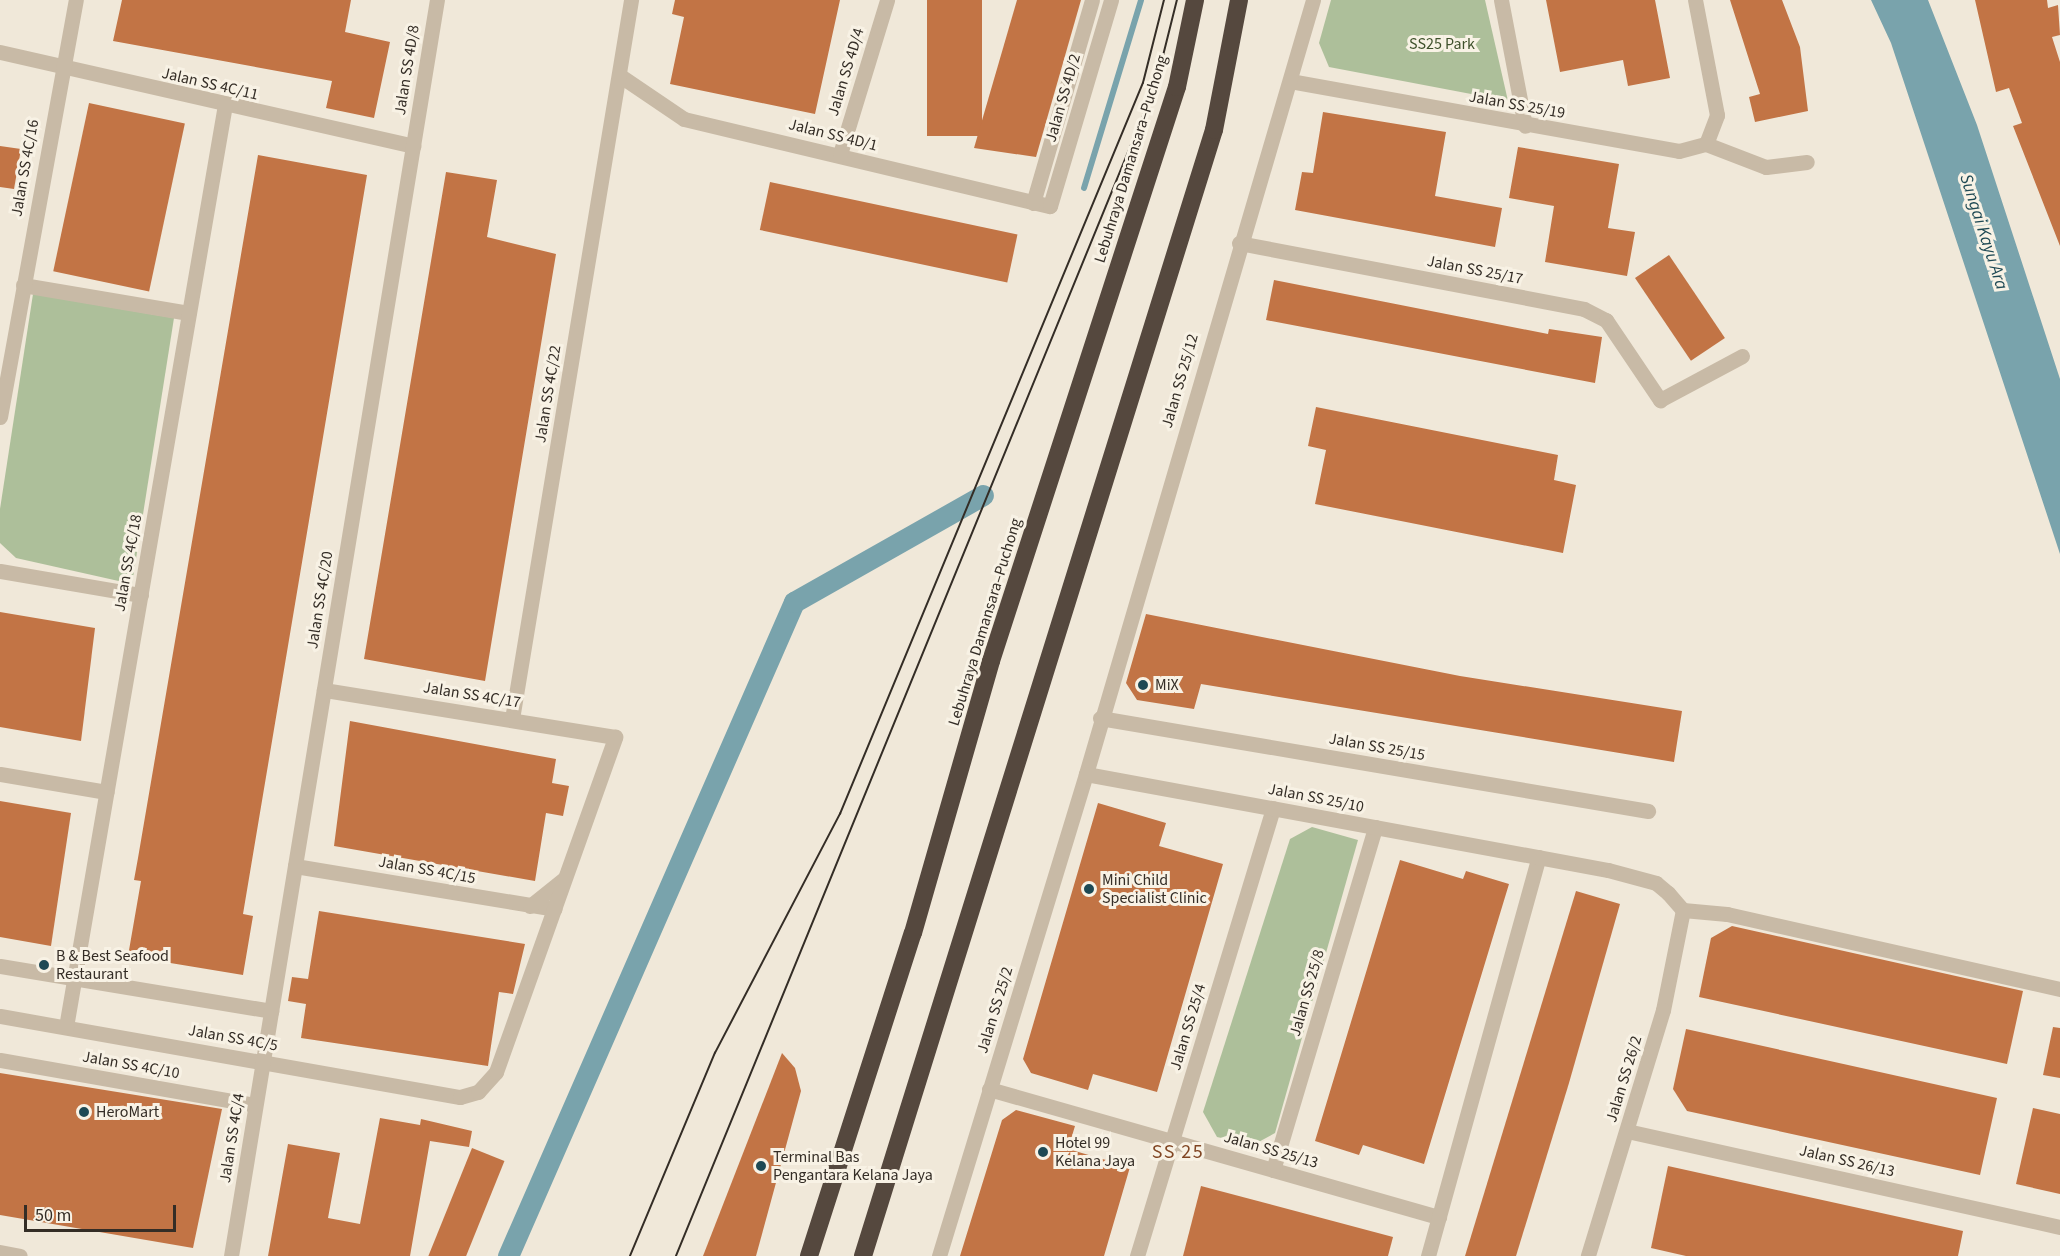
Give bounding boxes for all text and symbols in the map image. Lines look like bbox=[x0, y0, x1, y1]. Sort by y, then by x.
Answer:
street label: Jalan SS 4D/8 bbox=[390, 24, 424, 116]
street label: Jalan SS 4D/4 bbox=[824, 26, 868, 118]
park label: SS25 Park bbox=[1409, 34, 1475, 54]
street label: Jalan SS 4D/2 bbox=[1041, 52, 1085, 144]
street label: Lebuhraya Damansara–Puchong bbox=[1090, 53, 1172, 265]
street label: Jalan SS 4C/11 bbox=[160, 64, 260, 104]
street label: Jalan SS 25/19 bbox=[1467, 87, 1567, 123]
street label: Jalan SS 4D/1 bbox=[787, 115, 879, 155]
street label: Jalan SS 4C/16 bbox=[7, 118, 43, 218]
water label: Sungai Kayu Ara bbox=[1954, 171, 2012, 293]
street label: Jalan SS 25/17 bbox=[1425, 251, 1525, 289]
street label: Jalan SS 25/12 bbox=[1157, 332, 1203, 430]
street label: Jalan SS 4C/22 bbox=[531, 344, 565, 444]
street label: Jalan SS 4C/18 bbox=[110, 513, 146, 613]
street label: Lebuhraya Damansara–Puchong bbox=[944, 516, 1026, 728]
street label: Jalan SS 4C/20 bbox=[303, 550, 337, 650]
place label: MiX bbox=[1155, 675, 1179, 695]
street label: Jalan SS 4C/17 bbox=[422, 678, 522, 712]
marker: MiX bbox=[1136, 678, 1150, 692]
street label: Jalan SS 25/15 bbox=[1327, 729, 1427, 765]
street label: Jalan SS 25/10 bbox=[1266, 779, 1366, 817]
street label: Jalan SS 4C/15 bbox=[377, 852, 477, 888]
place label: Mini Child Specialist Clinic bbox=[1102, 870, 1207, 908]
marker: Mini Child Specialist Clinic bbox=[1080, 880, 1098, 898]
place label: B & Best Seafood Restaurant bbox=[56, 946, 169, 984]
street label: Jalan SS 25/8 bbox=[1285, 947, 1329, 1039]
marker: B & Best Seafood Restaurant bbox=[37, 958, 51, 972]
street label: Jalan SS 25/2 bbox=[973, 964, 1017, 1056]
street label: Jalan SS 25/4 bbox=[1166, 981, 1210, 1073]
street label: Jalan SS 4C/5 bbox=[187, 1021, 279, 1055]
street label: Jalan SS 26/2 bbox=[1602, 1033, 1646, 1125]
street label: Jalan SS 4C/10 bbox=[81, 1047, 181, 1083]
street label: Jalan SS 4C/4 bbox=[215, 1092, 249, 1184]
place label: HeroMart bbox=[96, 1102, 159, 1122]
marker: HeroMart bbox=[77, 1105, 91, 1119]
street label: Jalan SS 25/13 bbox=[1222, 1127, 1320, 1173]
place label: Hotel 99 Kelana Jaya bbox=[1055, 1133, 1135, 1171]
district label: SS 25 bbox=[1152, 1140, 1204, 1164]
street label: Jalan SS 26/13 bbox=[1797, 1141, 1897, 1181]
marker: Hotel 99 Kelana Jaya bbox=[1036, 1145, 1050, 1159]
place label: Terminal Bas Pengantara Kelana Jaya bbox=[773, 1147, 933, 1185]
marker: Terminal Bas Pengantara Kelana Jaya bbox=[754, 1159, 768, 1173]
scale bar bbox=[27, 1193, 178, 1231]
text: 50 m bbox=[35, 1203, 71, 1228]

